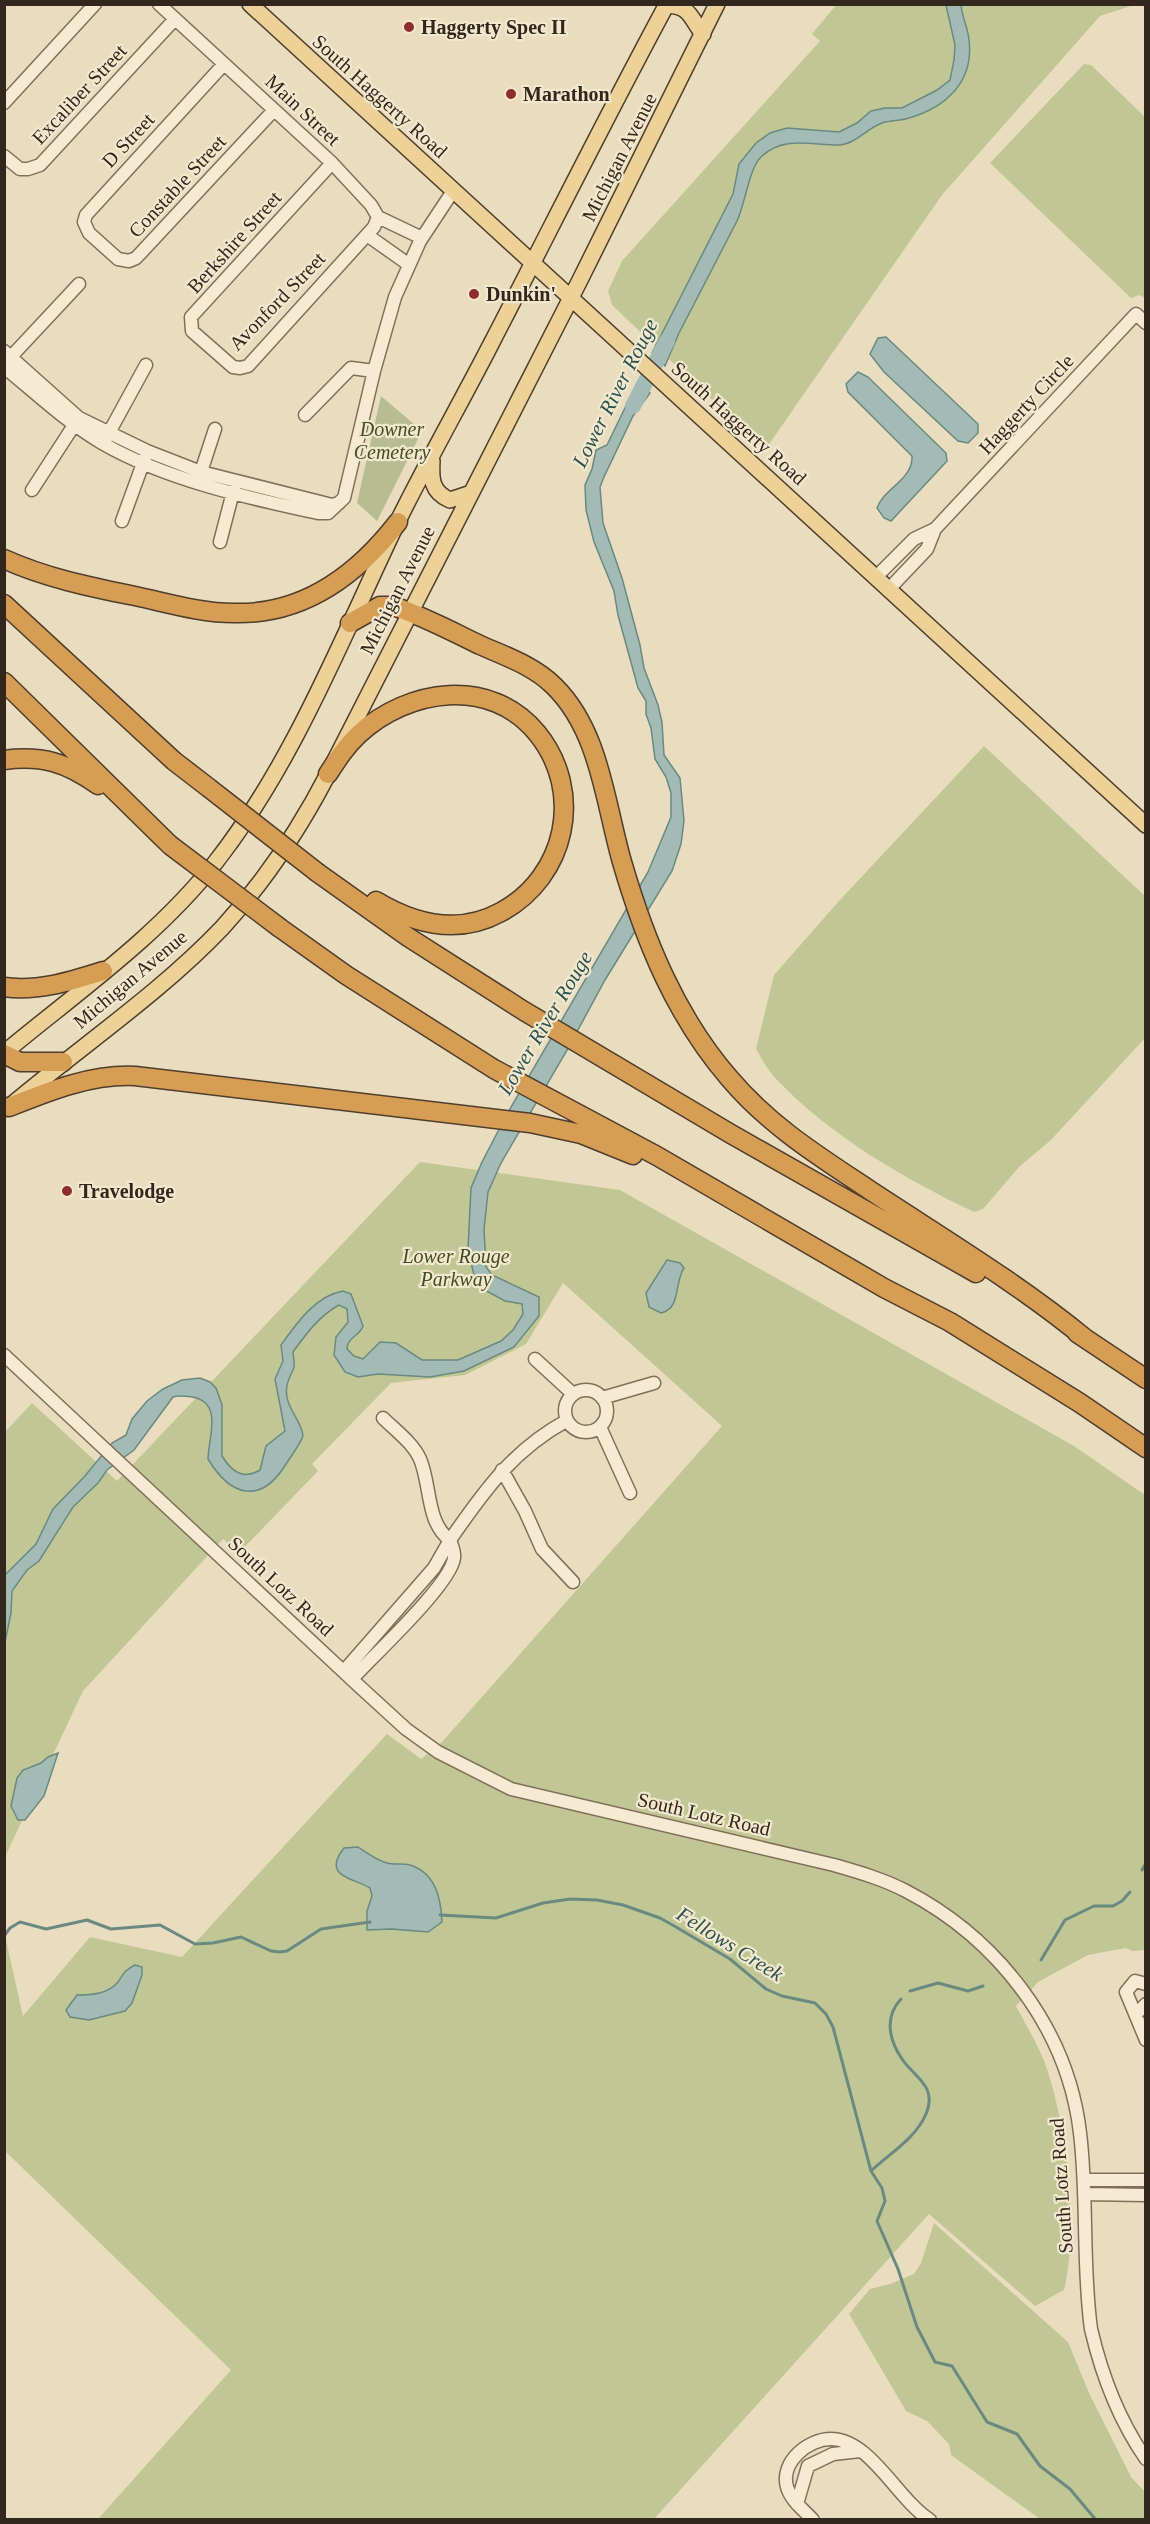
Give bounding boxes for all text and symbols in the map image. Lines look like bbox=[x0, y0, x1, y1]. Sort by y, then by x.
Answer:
place label: Haggerty Spec II bbox=[421, 16, 567, 39]
marker: Haggerty Spec II bbox=[402, 20, 416, 34]
street label: South Haggerty Road bbox=[308, 30, 452, 163]
street label: Excaliber Street bbox=[27, 39, 131, 148]
street label: Main Street bbox=[261, 70, 345, 150]
place label: Marathon bbox=[523, 83, 610, 105]
marker: Marathon bbox=[504, 87, 518, 101]
street label: Michigan Avenue bbox=[577, 89, 662, 225]
street label: D Street bbox=[97, 108, 159, 172]
street label: Constable Street bbox=[124, 130, 230, 242]
street label: Berkshire Street bbox=[183, 186, 286, 297]
street label: Avonford Street bbox=[225, 247, 330, 355]
place label: Dunkin' bbox=[486, 283, 556, 305]
marker: Dunkin' bbox=[467, 287, 481, 301]
water label: Lower River Rouge bbox=[567, 315, 663, 472]
street label: Haggerty Circle bbox=[974, 349, 1079, 459]
street label: South Haggerty Road bbox=[667, 357, 811, 490]
park label: Downer Cemetery bbox=[354, 418, 430, 464]
street label: Michigan Avenue bbox=[355, 522, 440, 658]
street label: Michigan Avenue bbox=[69, 925, 192, 1034]
water label: Lower River Rouge bbox=[492, 947, 597, 1100]
place label: Travelodge bbox=[79, 1180, 174, 1203]
marker: Travelodge bbox=[60, 1184, 74, 1198]
park label: Lower Rouge Parkway bbox=[401, 1245, 510, 1291]
street label: South Lotz Road bbox=[224, 1532, 338, 1640]
street label: South Lotz Road bbox=[635, 1788, 773, 1840]
water label: Fellows Creek bbox=[671, 1901, 788, 1987]
street label: South Lotz Road bbox=[1045, 2118, 1077, 2254]

